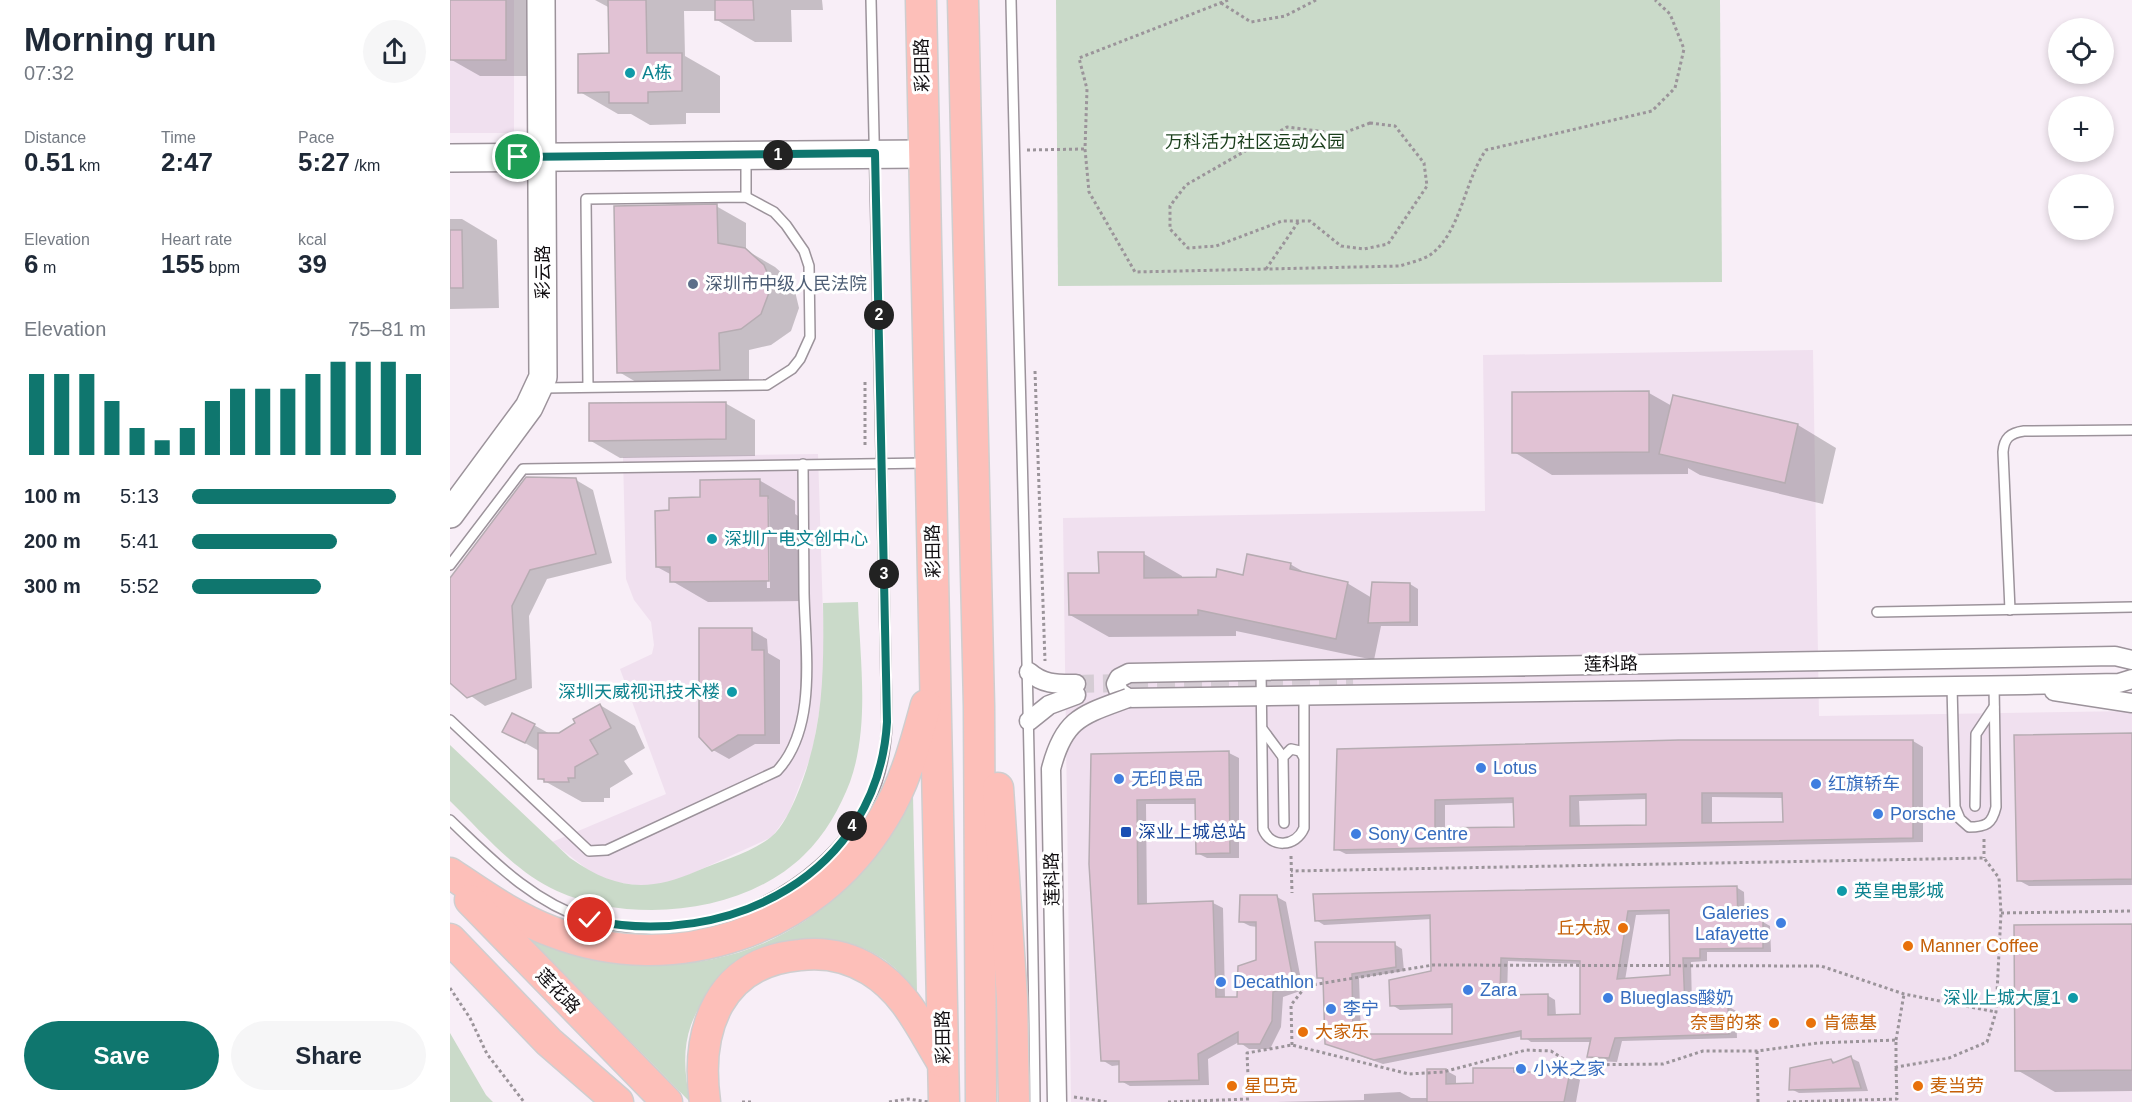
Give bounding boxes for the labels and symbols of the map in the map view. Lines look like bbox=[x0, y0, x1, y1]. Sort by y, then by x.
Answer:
street label: 彩田路 bbox=[912, 38, 932, 92]
place label: A栋 bbox=[642, 63, 672, 83]
marker: A栋 bbox=[623, 66, 637, 80]
pin bbox=[492, 131, 543, 182]
park label: 万科活力社区运动公园 bbox=[1165, 132, 1345, 152]
pin: 1 bbox=[763, 140, 793, 170]
street label: 彩云路 bbox=[533, 245, 553, 299]
place label: 深圳市中级人民法院 bbox=[705, 274, 867, 294]
marker: 深圳市中级人民法院 bbox=[686, 277, 700, 291]
pin: 2 bbox=[864, 300, 894, 330]
street label: 彩田路 bbox=[923, 524, 943, 578]
place label: 深圳广电文创中心 bbox=[724, 529, 868, 549]
marker: 深圳广电文创中心 bbox=[705, 532, 719, 546]
pin: 3 bbox=[869, 559, 899, 589]
street label: 莲科路 bbox=[1584, 654, 1638, 674]
place label: 深圳天威视讯技术楼 bbox=[558, 682, 720, 702]
marker: 深圳天威视讯技术楼 bbox=[725, 685, 739, 699]
place label: Lotus bbox=[1493, 758, 1537, 778]
marker: Lotus bbox=[1474, 761, 1488, 775]
place label: 无印良品 bbox=[1131, 769, 1203, 789]
marker: 无印良品 bbox=[1112, 772, 1126, 786]
place label: 红旗轿车 bbox=[1828, 774, 1900, 794]
marker: 红旗轿车 bbox=[1809, 777, 1823, 791]
place label: Porsche bbox=[1890, 804, 1956, 824]
marker: Porsche bbox=[1871, 807, 1885, 821]
pin: 4 bbox=[837, 811, 867, 841]
place label: 深业上城总站 bbox=[1138, 822, 1246, 842]
place label: Sony Centre bbox=[1368, 824, 1468, 844]
marker: 深业上城总站 bbox=[1119, 825, 1133, 839]
marker: Sony Centre bbox=[1349, 827, 1363, 841]
street label: 莲科路 bbox=[1042, 852, 1062, 906]
place label: 英皇电影城 bbox=[1854, 881, 1944, 901]
marker: 英皇电影城 bbox=[1835, 884, 1849, 898]
pin bbox=[564, 894, 615, 945]
place label: Galeries Lafayette bbox=[1695, 903, 1769, 944]
marker: Galeries Lafayette bbox=[1774, 916, 1788, 930]
place label: 丘大叔 bbox=[1557, 918, 1611, 938]
marker: 丘大叔 bbox=[1616, 921, 1630, 935]
place label: Manner Coffee bbox=[1920, 936, 2039, 956]
marker: Manner Coffee bbox=[1901, 939, 1915, 953]
street label: 莲花路 bbox=[532, 965, 584, 1017]
place label: Decathlon bbox=[1233, 972, 1314, 992]
marker: Decathlon bbox=[1214, 975, 1228, 989]
place label: Zara bbox=[1480, 980, 1518, 1000]
marker: Zara bbox=[1461, 983, 1475, 997]
place label: Blueglass酸奶 bbox=[1620, 988, 1734, 1008]
place label: 深业上城大厦1 bbox=[1943, 988, 2061, 1008]
marker: Blueglass酸奶 bbox=[1601, 991, 1615, 1005]
marker: 深业上城大厦1 bbox=[2066, 991, 2080, 1005]
place label: 李宁 bbox=[1343, 999, 1379, 1019]
marker: 李宁 bbox=[1324, 1002, 1338, 1016]
street label: 彩田路 bbox=[933, 1010, 953, 1064]
place label: 奈雪的茶 bbox=[1690, 1013, 1762, 1033]
place label: 肯德基 bbox=[1823, 1013, 1877, 1033]
marker: 奈雪的茶 bbox=[1767, 1016, 1781, 1030]
marker: 肯德基 bbox=[1804, 1016, 1818, 1030]
place label: 大家乐 bbox=[1315, 1022, 1369, 1042]
marker: 大家乐 bbox=[1296, 1025, 1310, 1039]
place label: 小米之家 bbox=[1533, 1059, 1605, 1079]
marker: 小米之家 bbox=[1514, 1062, 1528, 1076]
place label: 星巴克 bbox=[1244, 1076, 1298, 1096]
place label: 麦当劳 bbox=[1930, 1076, 1984, 1096]
marker: 星巴克 bbox=[1225, 1079, 1239, 1093]
marker: 麦当劳 bbox=[1911, 1079, 1925, 1093]

